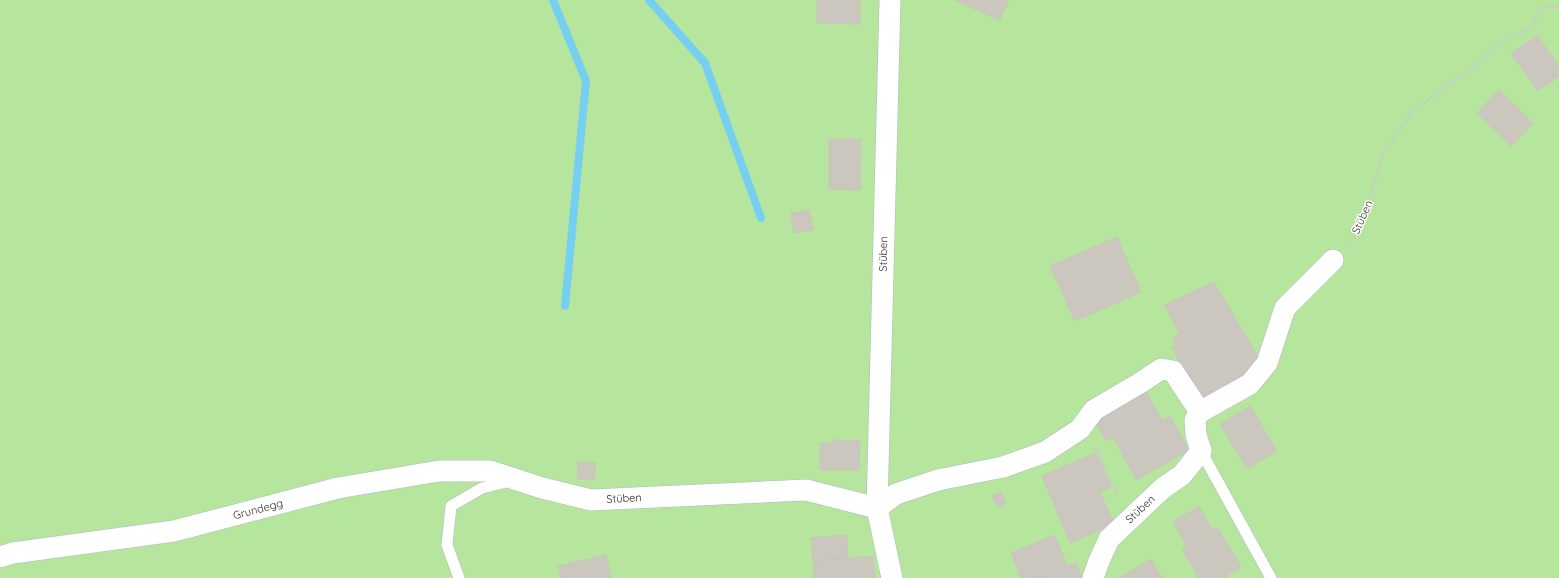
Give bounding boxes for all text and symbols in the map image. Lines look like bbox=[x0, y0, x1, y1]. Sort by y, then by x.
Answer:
street label: Stüben bbox=[1348, 198, 1376, 236]
street label: Stüben bbox=[876, 236, 890, 272]
street label: Stüben bbox=[606, 490, 642, 506]
street label: Stüben bbox=[1122, 492, 1158, 526]
street label: Grundegg bbox=[232, 496, 284, 522]

